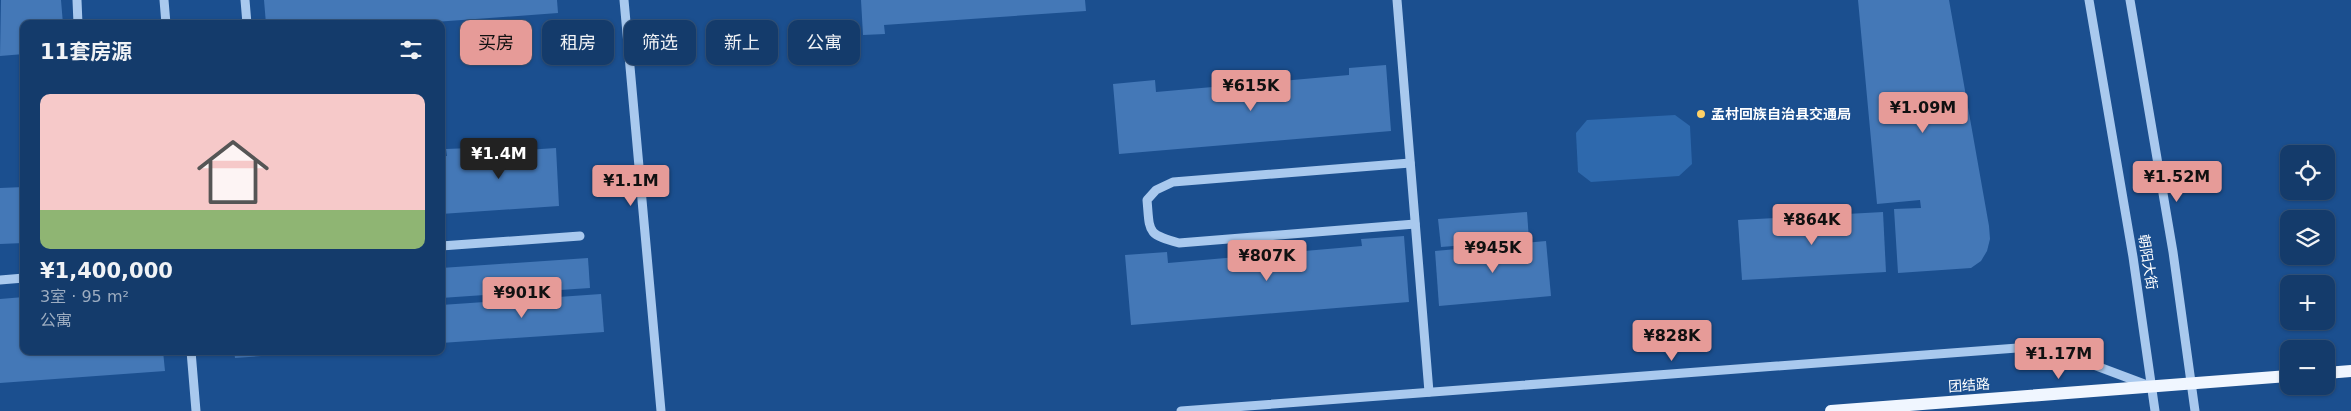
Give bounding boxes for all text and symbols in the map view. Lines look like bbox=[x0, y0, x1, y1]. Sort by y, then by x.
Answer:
chip: 买房 bbox=[460, 20, 532, 65]
chip: 租房 bbox=[542, 20, 614, 65]
chip: 筛选 bbox=[624, 20, 696, 65]
chip: 新上 bbox=[706, 20, 778, 65]
chip: 公寓 bbox=[788, 20, 860, 65]
icon: filters bbox=[397, 36, 425, 64]
text: 11套房源 bbox=[40, 40, 132, 64]
pin: ¥615K bbox=[1216, 70, 1286, 112]
text: ¥615K bbox=[1223, 76, 1279, 95]
pin: ¥1.09M bbox=[1882, 92, 1964, 134]
text: ¥1.09M bbox=[1890, 98, 1956, 117]
place label: 孟村回族自治县交通局 bbox=[1711, 106, 1851, 122]
marker: 孟村回族自治县交通局 bbox=[1695, 108, 1707, 120]
icon: home bbox=[188, 127, 278, 217]
pin: ¥1.4M bbox=[464, 138, 534, 180]
text: ¥1.4M bbox=[471, 144, 527, 163]
map controls bbox=[2280, 145, 2335, 395]
button: locate bbox=[2280, 145, 2335, 200]
pin: ¥1.52M bbox=[2136, 160, 2218, 203]
pin: ¥1.1M bbox=[596, 164, 666, 207]
text: ¥1.52M bbox=[2144, 167, 2210, 186]
text: ¥1.1M bbox=[603, 171, 659, 190]
pin: ¥864K bbox=[1777, 204, 1847, 246]
text: ¥864K bbox=[1784, 210, 1840, 229]
button: layers bbox=[2280, 210, 2335, 265]
pin: ¥945K bbox=[1458, 232, 1528, 274]
street label: 朝阳大街 bbox=[2136, 233, 2160, 291]
text: ¥945K bbox=[1465, 238, 1521, 257]
pin: ¥807K bbox=[1232, 240, 1302, 282]
text: ¥807K bbox=[1239, 246, 1295, 265]
text: ¥1,400,000 bbox=[40, 259, 173, 283]
button: + bbox=[2280, 275, 2335, 330]
pin: ¥901K bbox=[487, 276, 557, 319]
text: ¥901K bbox=[494, 283, 550, 302]
text: 3室 · 95 m² bbox=[40, 287, 129, 306]
text: 公寓 bbox=[40, 311, 72, 330]
pin: ¥828K bbox=[1637, 320, 1707, 362]
text: ¥828K bbox=[1644, 326, 1700, 345]
pin: ¥1.17M bbox=[2018, 338, 2100, 380]
button: − bbox=[2280, 340, 2335, 395]
text: ¥1.17M bbox=[2026, 344, 2092, 363]
street label: 团结路 bbox=[1947, 376, 1991, 394]

